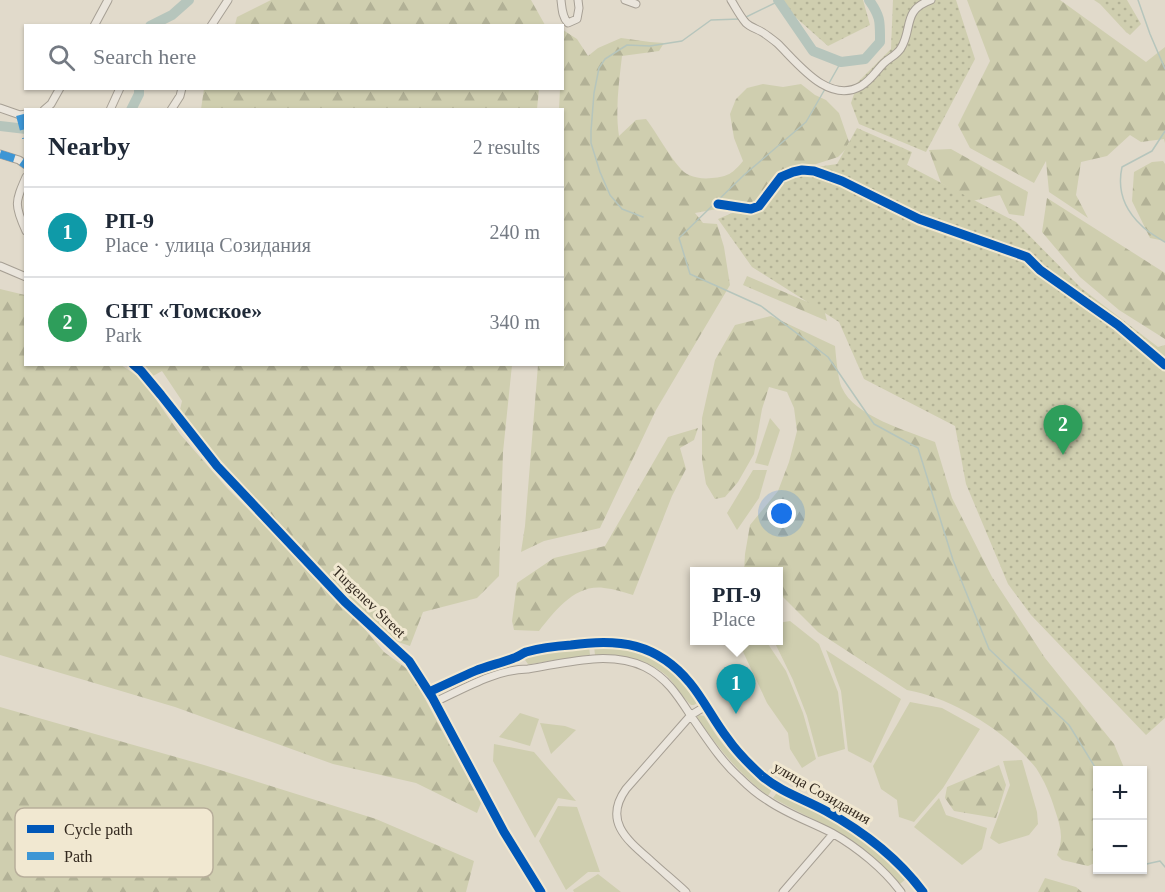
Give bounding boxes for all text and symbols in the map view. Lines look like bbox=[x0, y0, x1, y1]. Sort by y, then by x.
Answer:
search box bbox=[24, 24, 564, 90]
icon: search bbox=[45, 41, 78, 74]
text: Search here bbox=[93, 44, 196, 69]
text: Nearby bbox=[48, 132, 130, 161]
text: 2 results bbox=[473, 136, 540, 158]
text: РП-9 bbox=[105, 208, 154, 233]
text: 1 bbox=[63, 221, 73, 243]
text: 240 m bbox=[489, 221, 540, 243]
text: Place · улица Созидания bbox=[105, 234, 311, 256]
text: СНТ «Томское» bbox=[105, 298, 262, 323]
text: 2 bbox=[63, 311, 73, 333]
text: 340 m bbox=[489, 311, 540, 333]
text: Park bbox=[105, 324, 142, 346]
pin: 2 bbox=[1044, 406, 1082, 455]
your location bbox=[767, 499, 796, 528]
street label: Turgenev Street bbox=[329, 563, 409, 641]
popup bbox=[690, 567, 783, 645]
text: РП-9 bbox=[712, 582, 761, 607]
text: Place bbox=[712, 608, 755, 630]
pin: 1 bbox=[716, 664, 756, 714]
street label: улица Созидания bbox=[771, 759, 873, 827]
map controls bbox=[1093, 766, 1147, 874]
button: + bbox=[1093, 766, 1147, 820]
legend bbox=[15, 808, 213, 877]
button: − bbox=[1093, 820, 1147, 874]
text: Cycle path bbox=[64, 821, 133, 839]
text: Path bbox=[64, 848, 92, 865]

